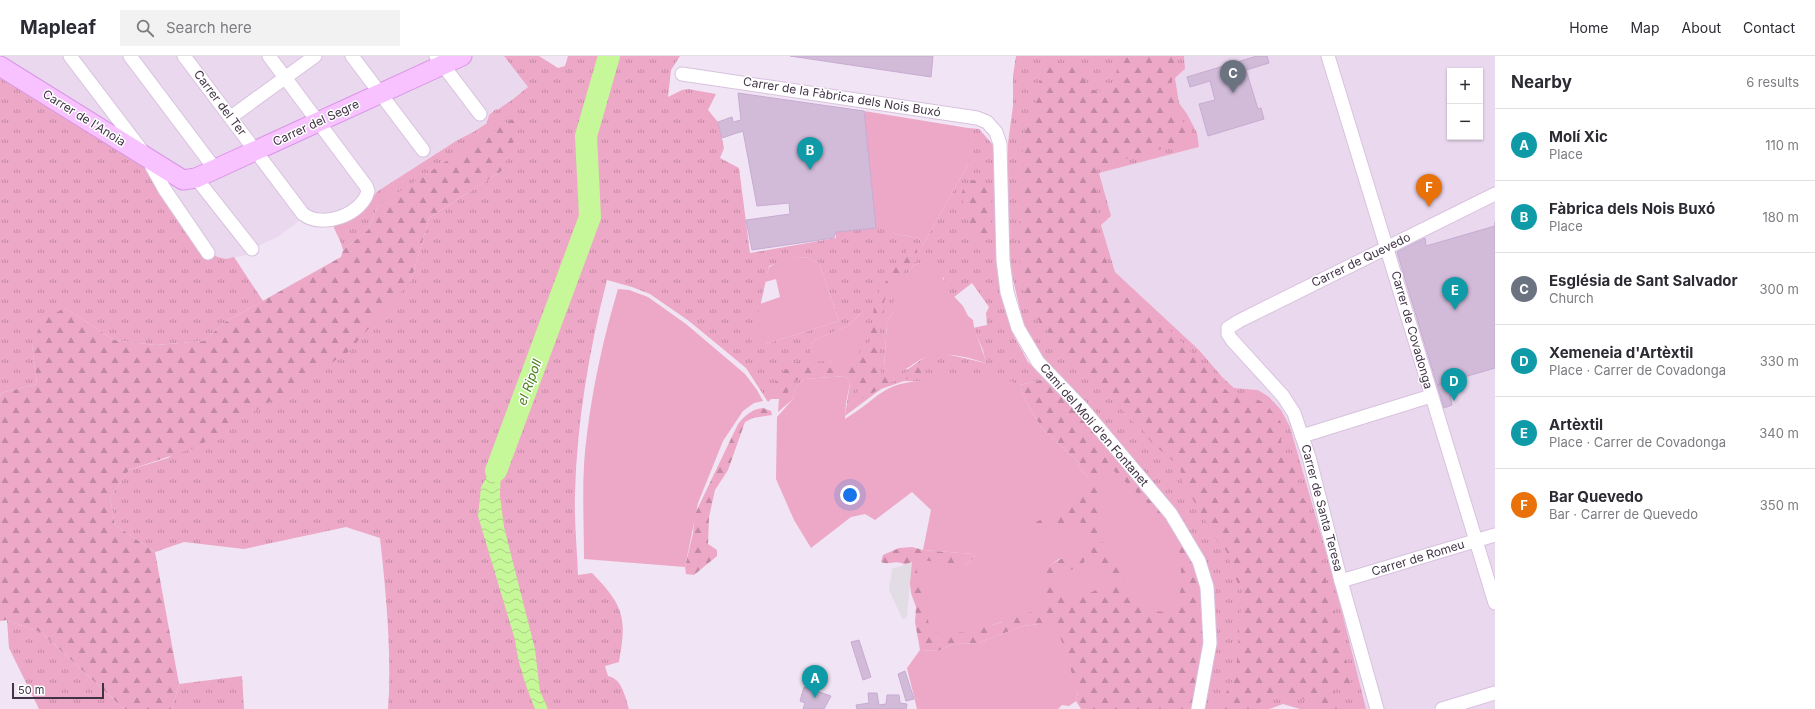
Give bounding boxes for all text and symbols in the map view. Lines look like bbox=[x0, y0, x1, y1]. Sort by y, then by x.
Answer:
search box bbox=[120, 10, 400, 46]
text: Mapleaf bbox=[20, 16, 96, 39]
icon: search bbox=[134, 17, 156, 39]
text: Search here bbox=[166, 18, 252, 37]
text: Home bbox=[1569, 19, 1608, 36]
text: Map bbox=[1630, 19, 1660, 36]
text: About bbox=[1682, 19, 1721, 36]
text: Contact bbox=[1743, 19, 1795, 36]
pin: C bbox=[1220, 60, 1246, 93]
street label: Carrer del Ter bbox=[191, 67, 250, 139]
map controls bbox=[1447, 68, 1483, 140]
button: + bbox=[1447, 68, 1483, 104]
text: Nearby bbox=[1511, 72, 1572, 92]
street label: Carrer de la Fàbrica dels Nois Buxó bbox=[742, 73, 942, 120]
text: 6 results bbox=[1746, 74, 1799, 90]
street label: Carrer de l'Anoia bbox=[40, 86, 128, 149]
street label: Carrer del Segre bbox=[270, 96, 361, 149]
button: − bbox=[1447, 104, 1483, 140]
text: Molí Xic bbox=[1549, 127, 1608, 146]
pin: B bbox=[797, 137, 823, 170]
text: A bbox=[1519, 137, 1529, 153]
text: 110 m bbox=[1765, 137, 1799, 153]
text: Place bbox=[1549, 146, 1583, 162]
pin: F bbox=[1416, 174, 1442, 207]
text: Fàbrica dels Nois Buxó bbox=[1549, 199, 1715, 218]
text: B bbox=[1520, 209, 1528, 225]
text: 180 m bbox=[1762, 209, 1799, 225]
text: Place bbox=[1549, 218, 1583, 234]
street label: Carrer de Quevedo bbox=[1309, 229, 1413, 290]
street label: Carrer de Covadonga bbox=[1388, 269, 1437, 391]
text: Església de Sant Salvador bbox=[1549, 271, 1738, 290]
pin: E bbox=[1442, 277, 1468, 310]
text: C bbox=[1519, 281, 1529, 297]
text: 300 m bbox=[1760, 281, 1799, 297]
text: Church bbox=[1549, 290, 1594, 306]
text: Xemeneia d'Artèxtil bbox=[1549, 343, 1693, 362]
text: D bbox=[1519, 353, 1529, 369]
text: 330 m bbox=[1760, 353, 1799, 369]
water label: el Ripoll bbox=[513, 356, 545, 407]
street label: Camí del Molí d'en Fontanet bbox=[1037, 360, 1152, 489]
text: Place · Carrer de Covadonga bbox=[1549, 362, 1726, 378]
pin: D bbox=[1441, 368, 1467, 401]
text: Artèxtil bbox=[1549, 415, 1603, 434]
text: E bbox=[1520, 425, 1528, 441]
text: 340 m bbox=[1759, 425, 1799, 441]
text: Place · Carrer de Covadonga bbox=[1549, 434, 1726, 450]
street label: Carrer de Santa Teresa bbox=[1298, 443, 1347, 573]
your location bbox=[840, 485, 860, 505]
text: Bar Quevedo bbox=[1549, 487, 1643, 506]
text: F bbox=[1520, 497, 1528, 513]
text: 350 m bbox=[1760, 497, 1799, 513]
text: Bar · Carrer de Quevedo bbox=[1549, 506, 1698, 522]
street label: Carrer de Romeu bbox=[1370, 536, 1466, 579]
pin: A bbox=[802, 665, 828, 698]
scale bar bbox=[12, 681, 104, 700]
text: 50 m bbox=[18, 683, 44, 697]

